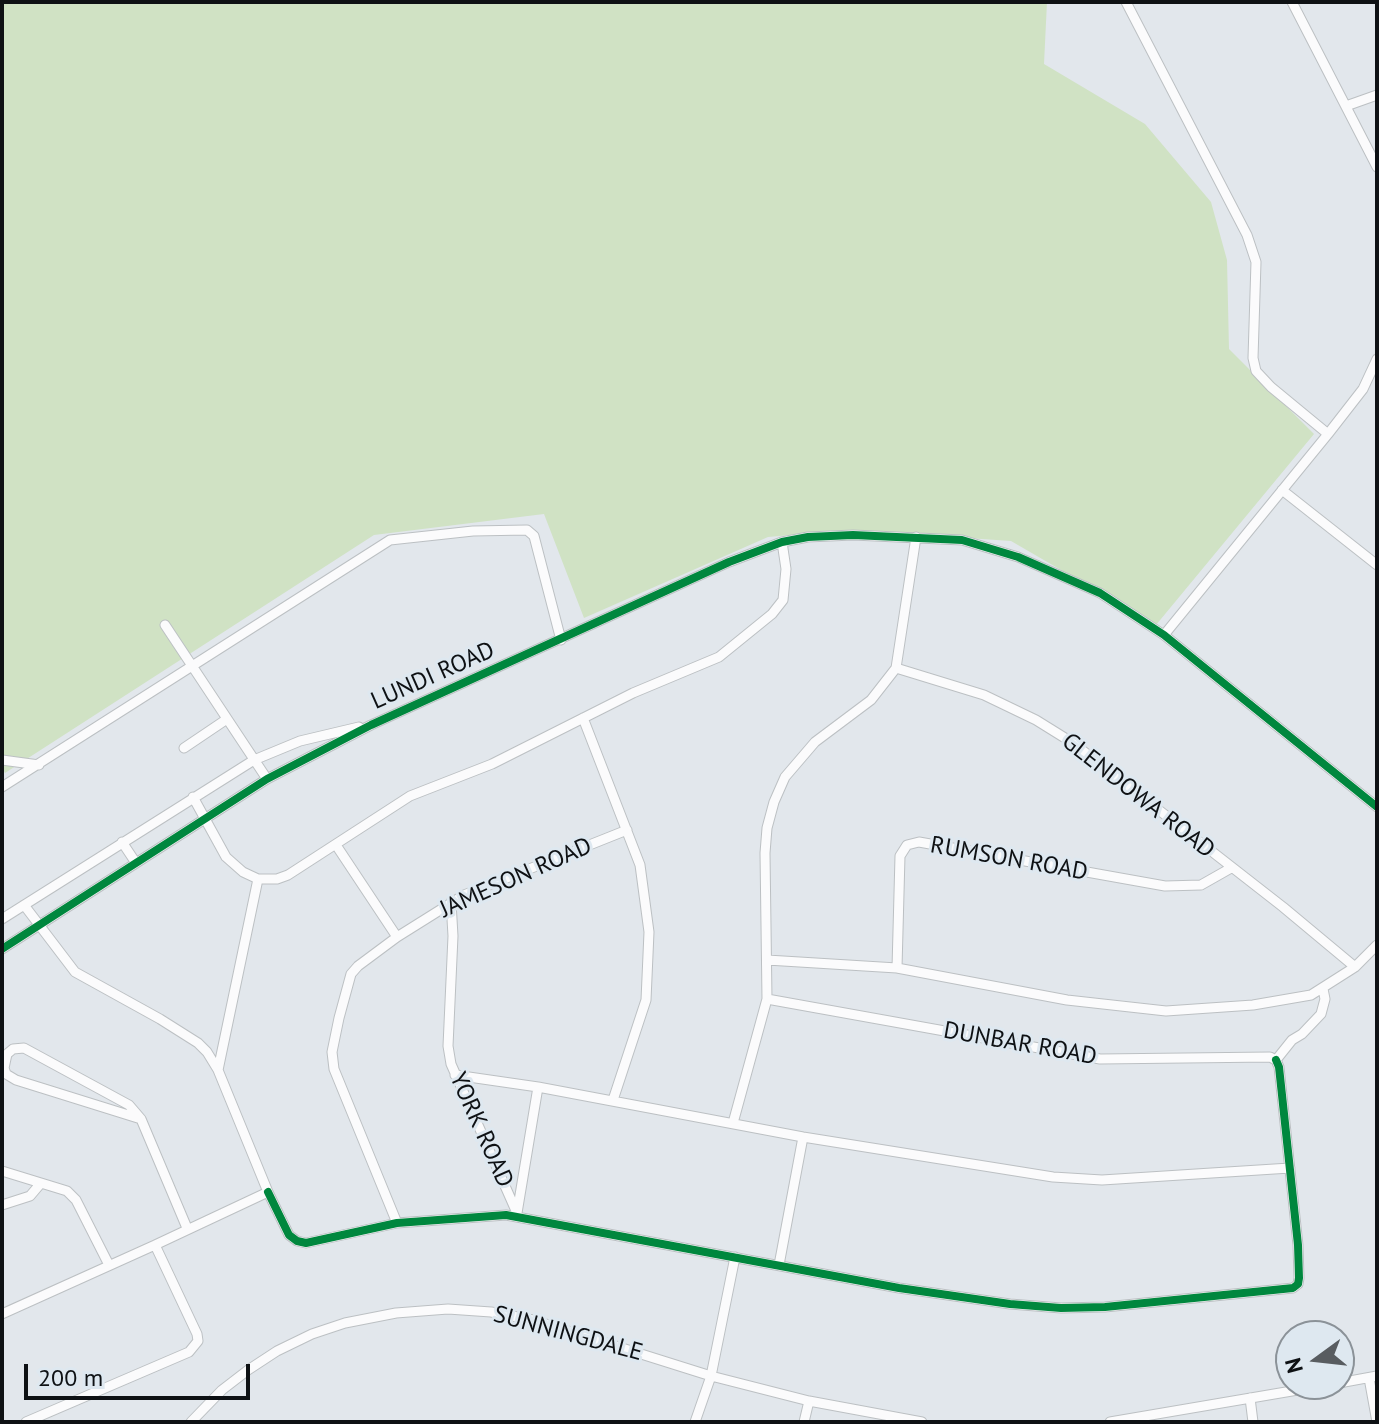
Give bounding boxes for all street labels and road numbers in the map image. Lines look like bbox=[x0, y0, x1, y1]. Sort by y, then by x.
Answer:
street label: LUNDI ROAD bbox=[367, 636, 499, 716]
street label: GLENDOWA ROAD bbox=[1056, 727, 1220, 865]
street label: RUMSON ROAD bbox=[928, 831, 1090, 887]
street label: JAMESON ROAD bbox=[436, 832, 596, 924]
street label: DUNBAR ROAD bbox=[941, 1016, 1099, 1072]
street label: YORK ROAD bbox=[443, 1068, 519, 1192]
street label: SUNNINGDALE bbox=[490, 1300, 646, 1368]

